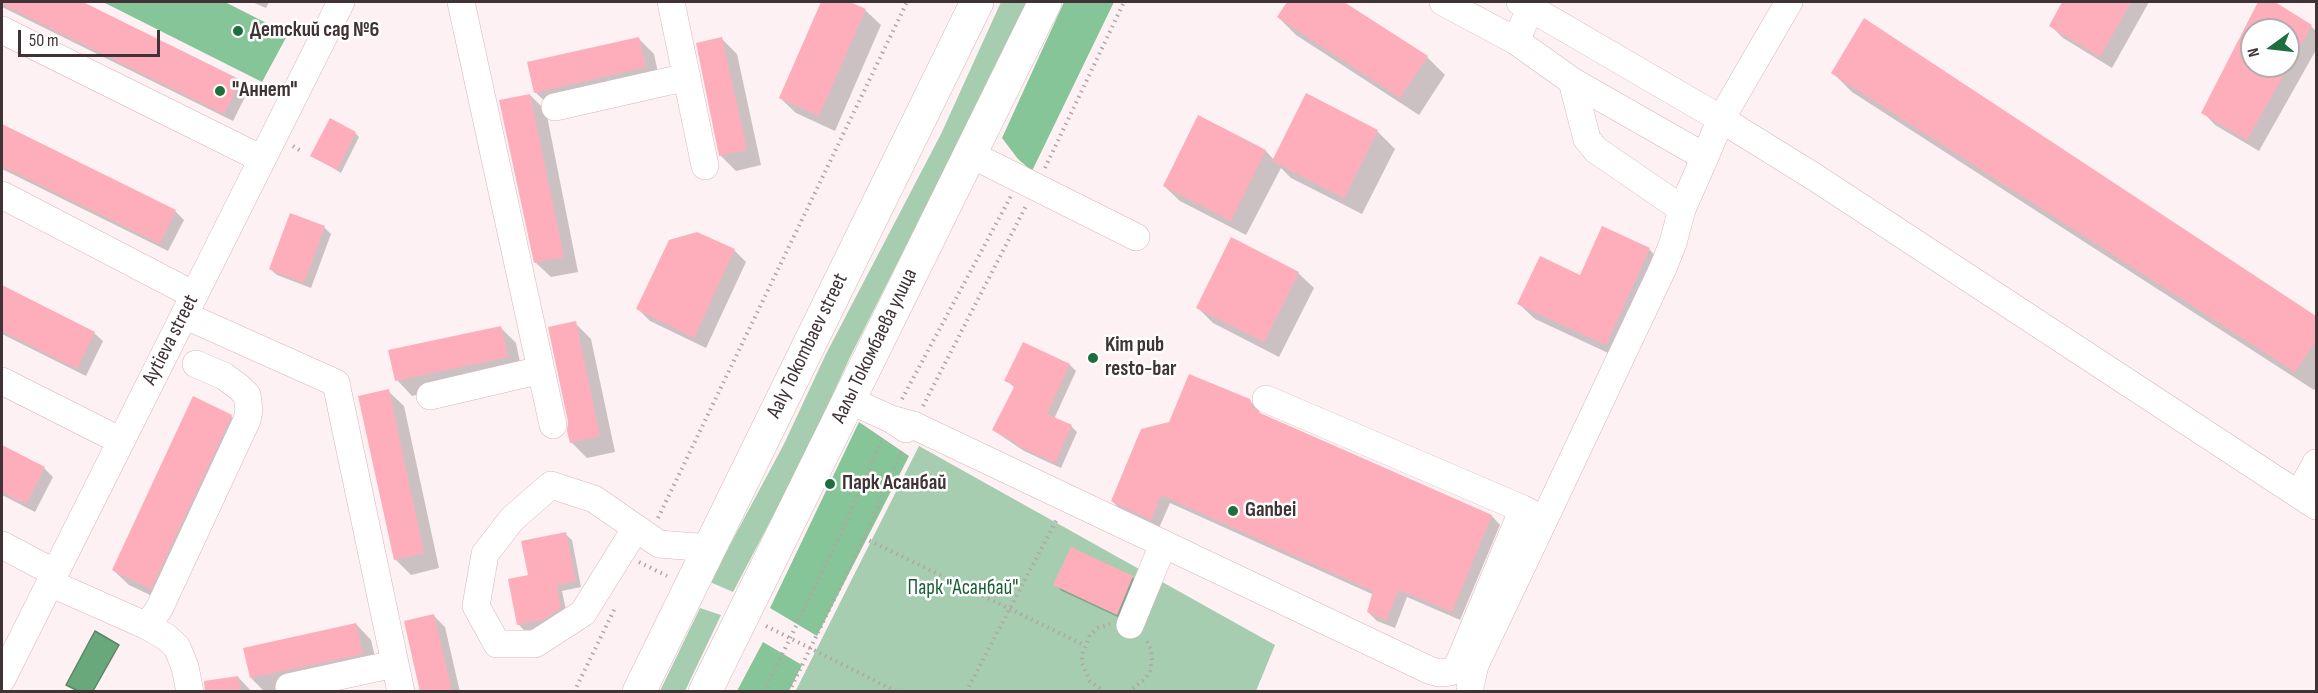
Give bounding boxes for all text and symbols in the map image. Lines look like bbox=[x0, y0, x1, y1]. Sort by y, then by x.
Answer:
scale bar bbox=[21, 18, 164, 56]
place label: Детский сад №6 bbox=[250, 18, 379, 44]
north arrow bbox=[2240, 18, 2300, 78]
marker: Детский сад №6 bbox=[231, 24, 245, 38]
text: 50 m bbox=[29, 30, 59, 51]
text: N bbox=[2244, 46, 2264, 59]
place label: "Аннет" bbox=[232, 78, 297, 104]
marker: "Аннет" bbox=[213, 84, 227, 98]
street label: Аалы Токомбаева улица bbox=[827, 265, 923, 427]
street label: Aaly Tokombaev street bbox=[762, 270, 854, 422]
street label: Aytieva street bbox=[138, 291, 204, 389]
place label: Kim pub resto-bar bbox=[1105, 333, 1177, 383]
marker: Kim pub resto-bar bbox=[1086, 351, 1100, 365]
place label: Парк Асанбай bbox=[842, 471, 946, 497]
marker: Парк Асанбай bbox=[823, 477, 837, 491]
place label: Ganbei bbox=[1245, 498, 1296, 524]
marker: Ganbei bbox=[1226, 504, 1240, 518]
park label: Парк "Асанбай" bbox=[908, 576, 1018, 602]

